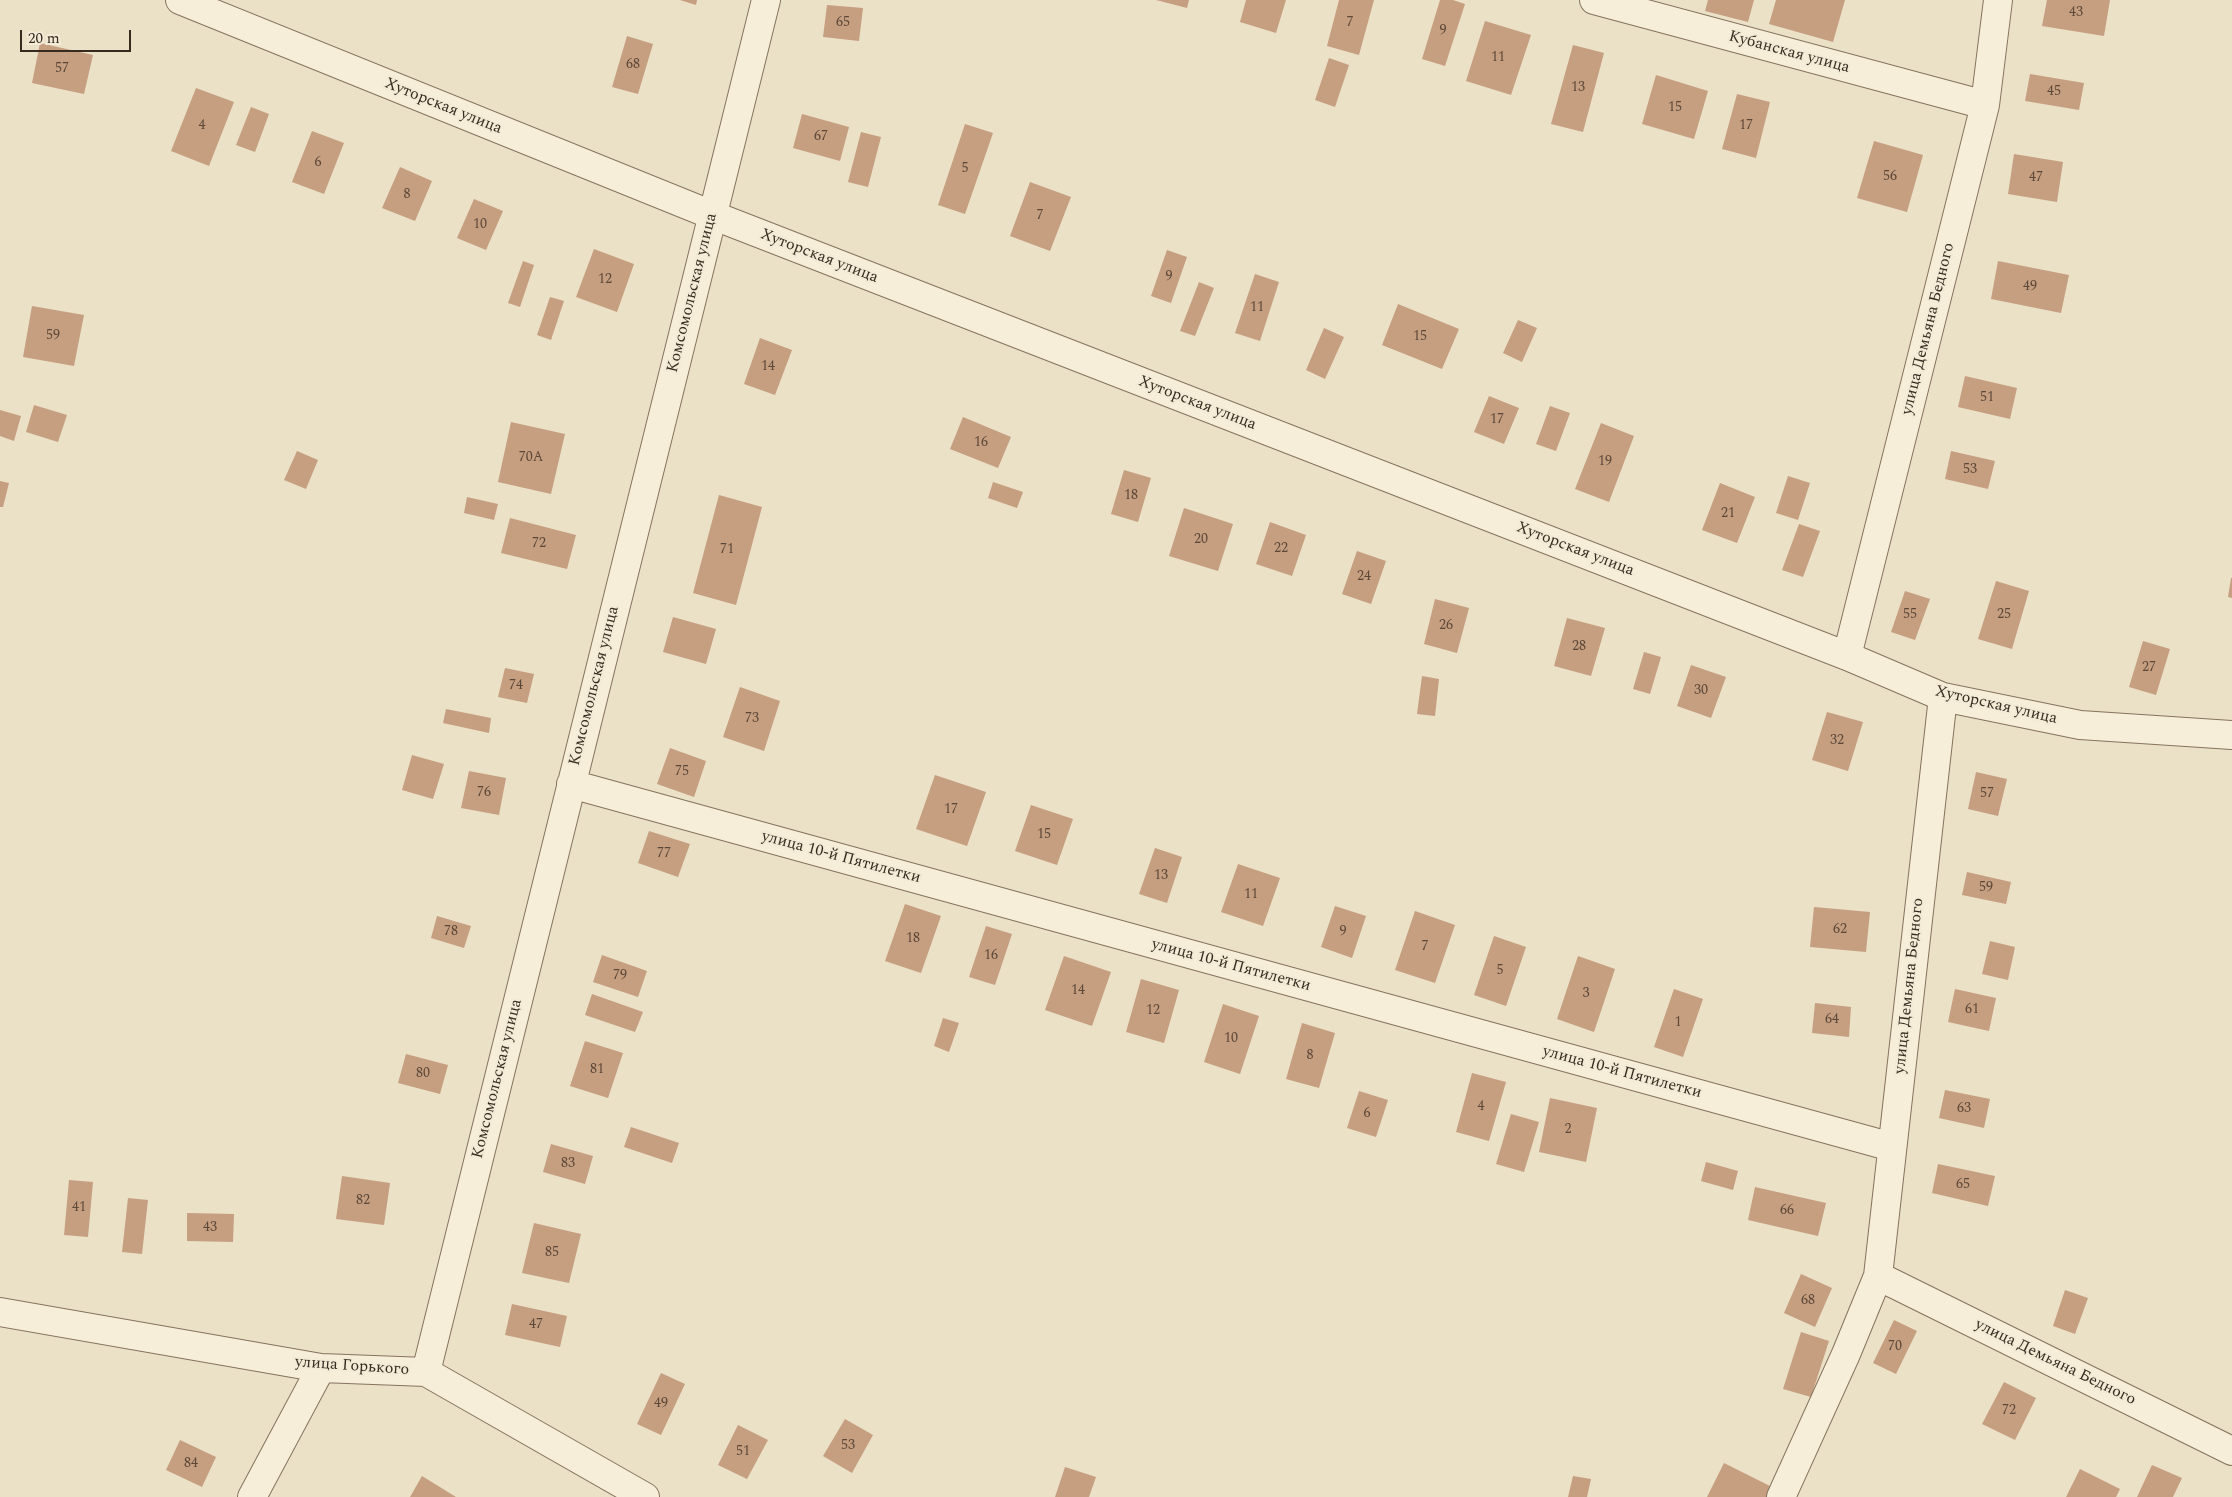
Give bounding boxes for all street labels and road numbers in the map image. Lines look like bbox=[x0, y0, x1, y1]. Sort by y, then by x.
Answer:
street label: Кубанская улица bbox=[1726, 28, 1852, 78]
street label: Хуторская улица bbox=[382, 75, 504, 139]
street label: Комсомольская улица bbox=[664, 211, 722, 375]
street label: Хуторская улица bbox=[757, 226, 881, 288]
street label: улица Демьяна Бедного bbox=[1898, 241, 1960, 417]
street label: Хуторская улица bbox=[1135, 373, 1259, 435]
street label: Хуторская улица bbox=[1513, 519, 1637, 581]
street label: Комсомольская улица bbox=[566, 604, 624, 768]
street label: Хуторская улица bbox=[1933, 683, 2059, 729]
street label: улица 10-й Пятилетки bbox=[759, 827, 923, 889]
street label: улица Демьяна Бедного bbox=[1891, 897, 1929, 1075]
street label: улица 10-й Пятилетки bbox=[1149, 935, 1313, 997]
street label: Комсомольская улица bbox=[469, 997, 527, 1161]
street label: улица 10-й Пятилетки bbox=[1540, 1042, 1704, 1104]
street label: улица Демьяна Бедного bbox=[1971, 1316, 2139, 1410]
street label: улица Горького bbox=[294, 1353, 410, 1381]

